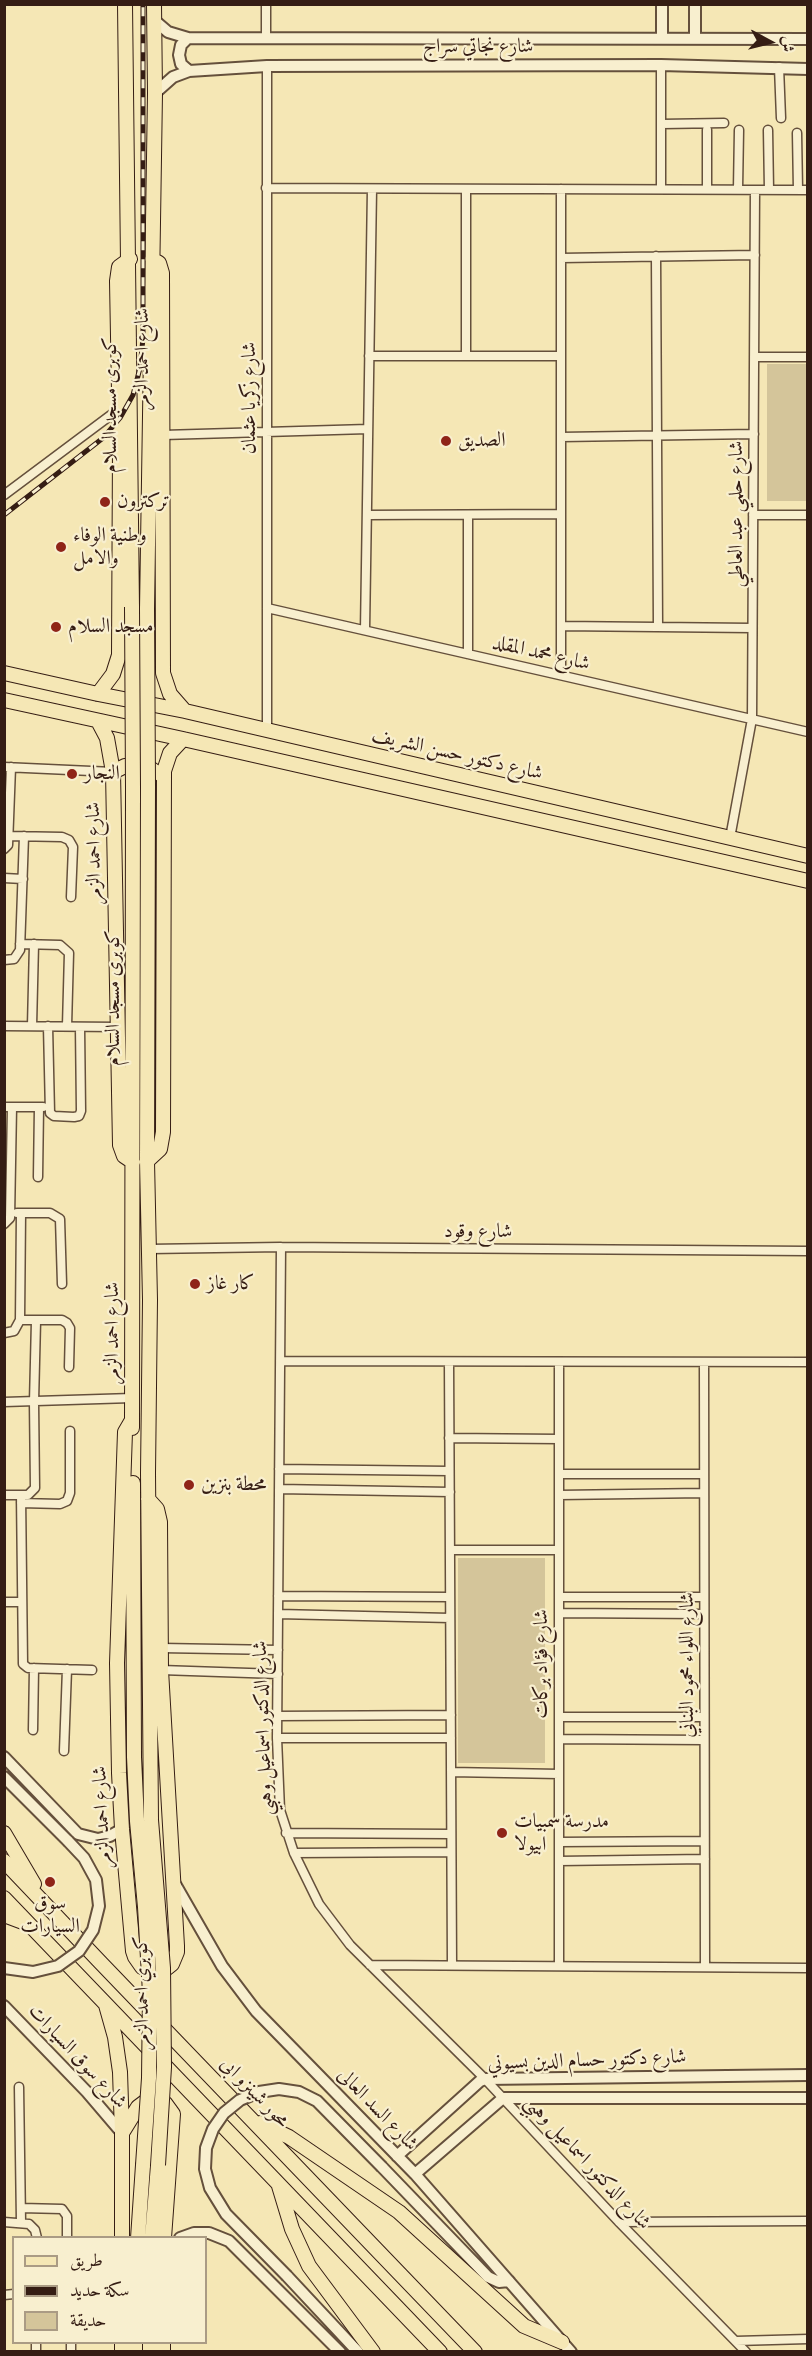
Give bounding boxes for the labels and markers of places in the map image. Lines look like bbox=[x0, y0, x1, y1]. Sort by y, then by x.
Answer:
place label: الصديق bbox=[458, 429, 506, 453]
marker: الصديق bbox=[439, 434, 453, 448]
place label: تركترون bbox=[117, 490, 170, 514]
marker: تركترون bbox=[98, 495, 112, 509]
place label: وطنية الوفاء والامل bbox=[73, 524, 147, 571]
marker: وطنية الوفاء والامل bbox=[54, 540, 68, 554]
place label: مسجد السلام bbox=[68, 615, 153, 639]
marker: مسجد السلام bbox=[49, 620, 63, 634]
place label: النجار bbox=[84, 762, 120, 786]
marker: النجار bbox=[65, 767, 79, 781]
place label: كار غاز bbox=[207, 1272, 255, 1296]
marker: كار غاز bbox=[188, 1277, 202, 1291]
place label: محطة بنزين bbox=[201, 1473, 266, 1497]
marker: محطة بنزين bbox=[182, 1478, 196, 1492]
place label: مدرسة سمبيات ابيولا bbox=[514, 1810, 609, 1857]
marker: مدرسة سمبيات ابيولا bbox=[495, 1826, 509, 1840]
marker: سوق السيارات bbox=[43, 1875, 57, 1889]
place label: سوق السيارات bbox=[20, 1892, 80, 1939]

